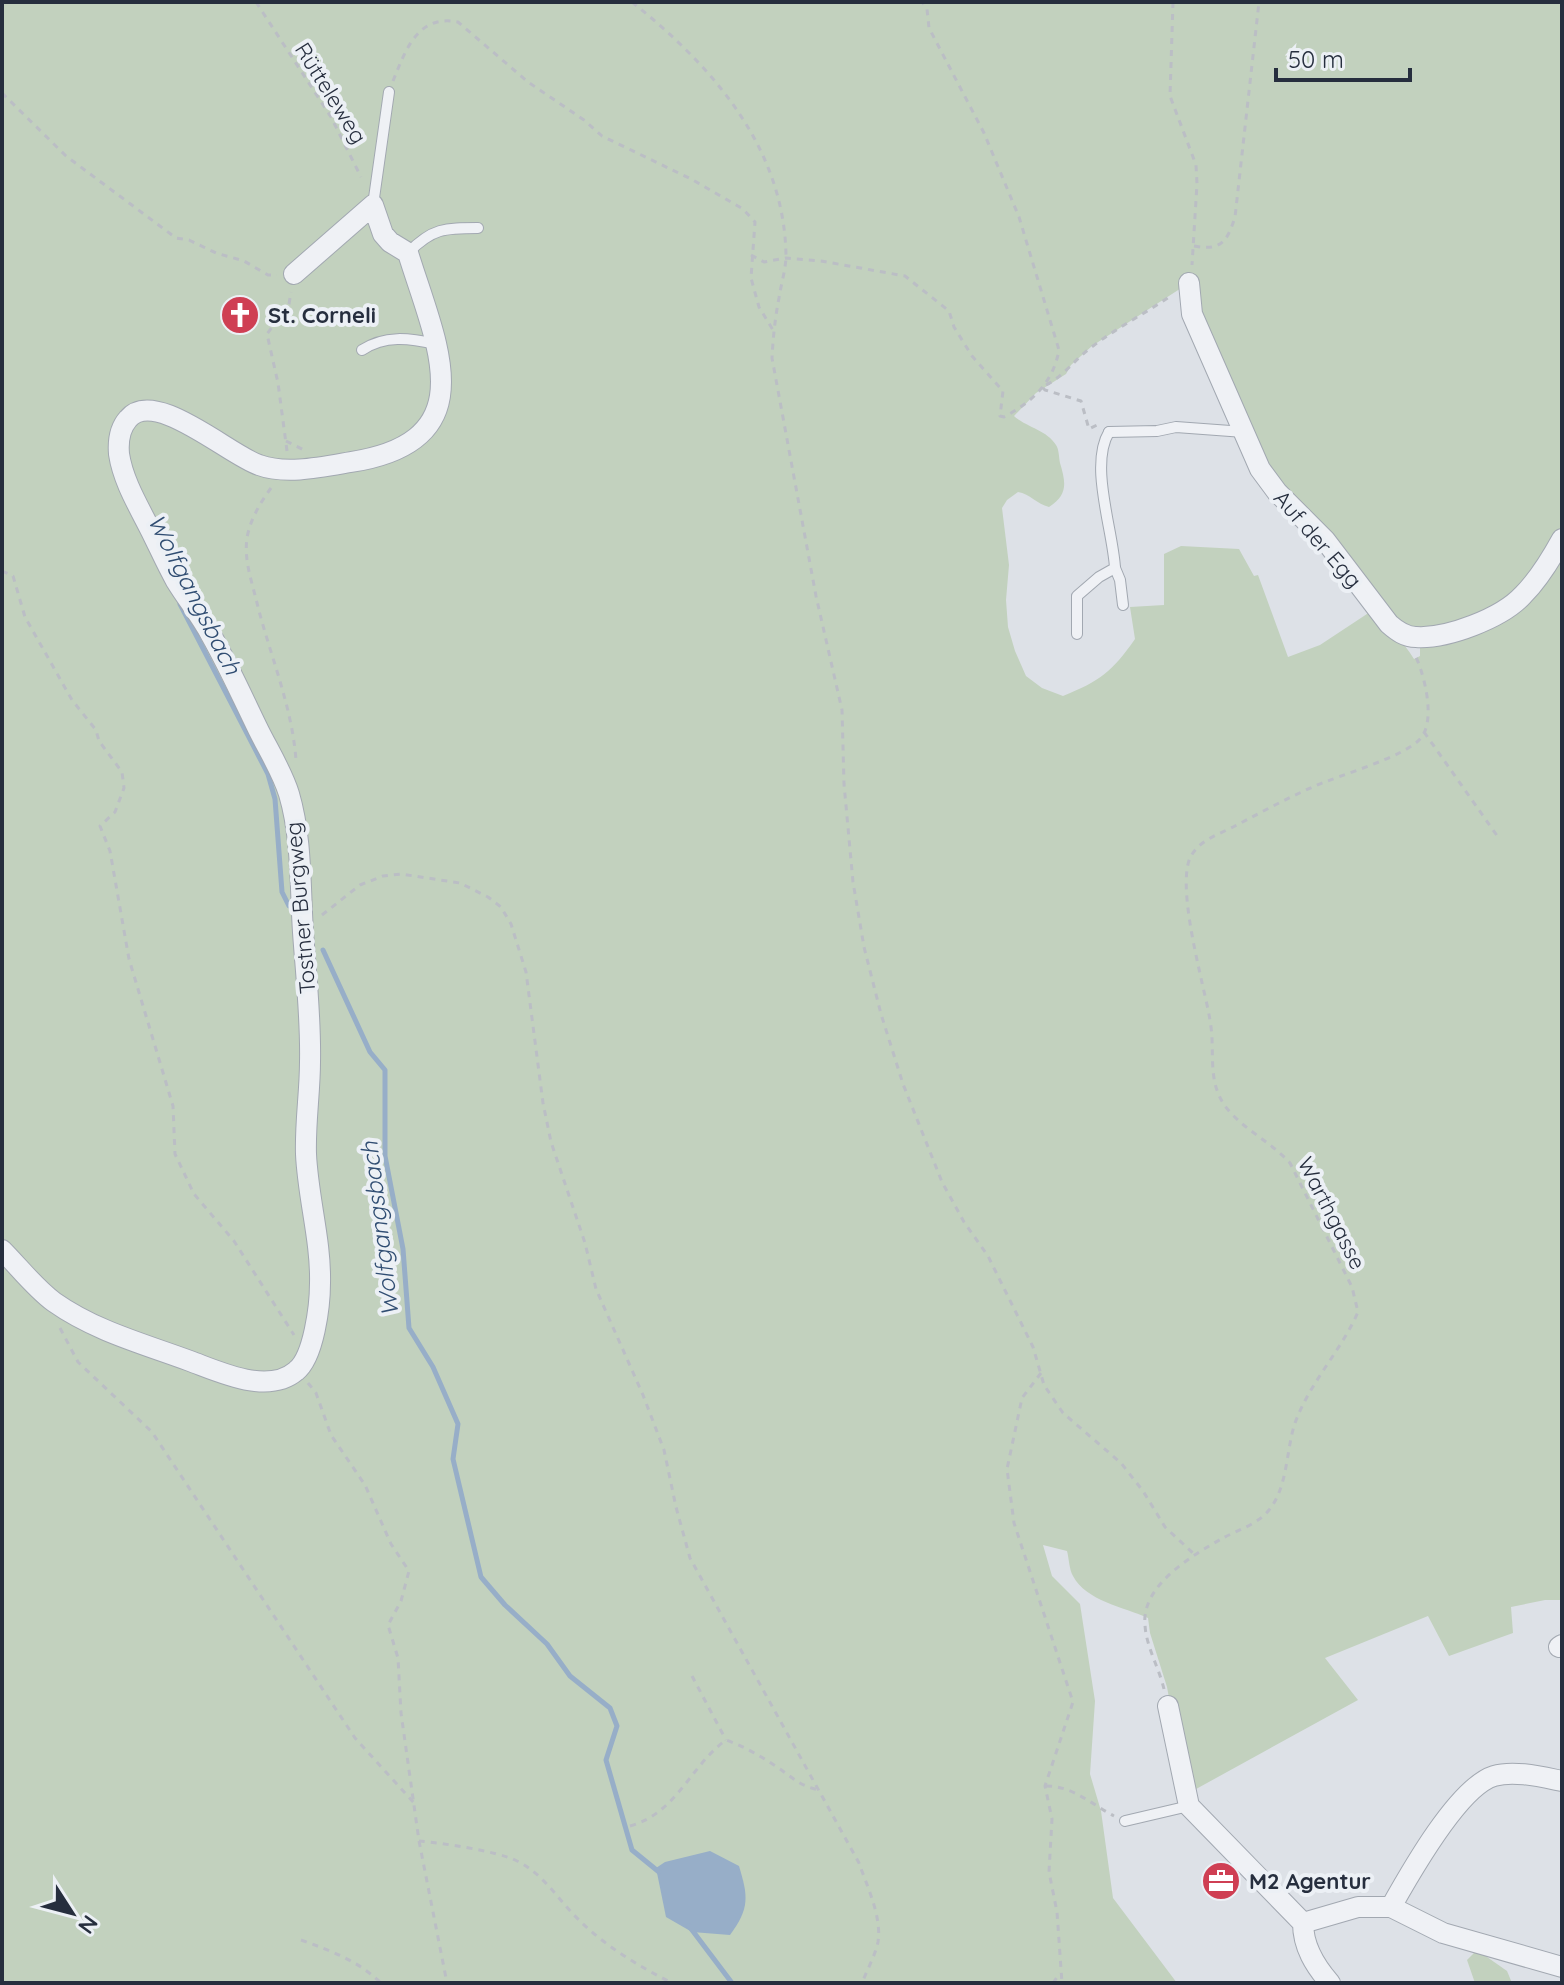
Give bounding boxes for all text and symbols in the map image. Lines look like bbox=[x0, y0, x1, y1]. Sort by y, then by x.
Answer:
scale bar bbox=[1276, 32, 1410, 82]
street label: Rütteleweg bbox=[289, 37, 373, 149]
text: 50 m bbox=[1288, 44, 1344, 74]
church icon: St. Corneli bbox=[219, 294, 261, 336]
place label: St. Corneli bbox=[268, 301, 376, 329]
street label: Auf der Egg bbox=[1268, 484, 1368, 594]
water label: Wolfgangsbach bbox=[142, 509, 248, 679]
street label: Tostner Burgweg bbox=[279, 821, 321, 995]
water label: Wolfgangsbach bbox=[353, 1140, 405, 1318]
street label: Warthgasse bbox=[1292, 1152, 1372, 1274]
office icon: M2 Agentur bbox=[1200, 1860, 1242, 1902]
place label: M2 Agentur bbox=[1249, 1867, 1371, 1895]
north arrow bbox=[32, 1873, 112, 1953]
text: N bbox=[72, 1910, 104, 1940]

